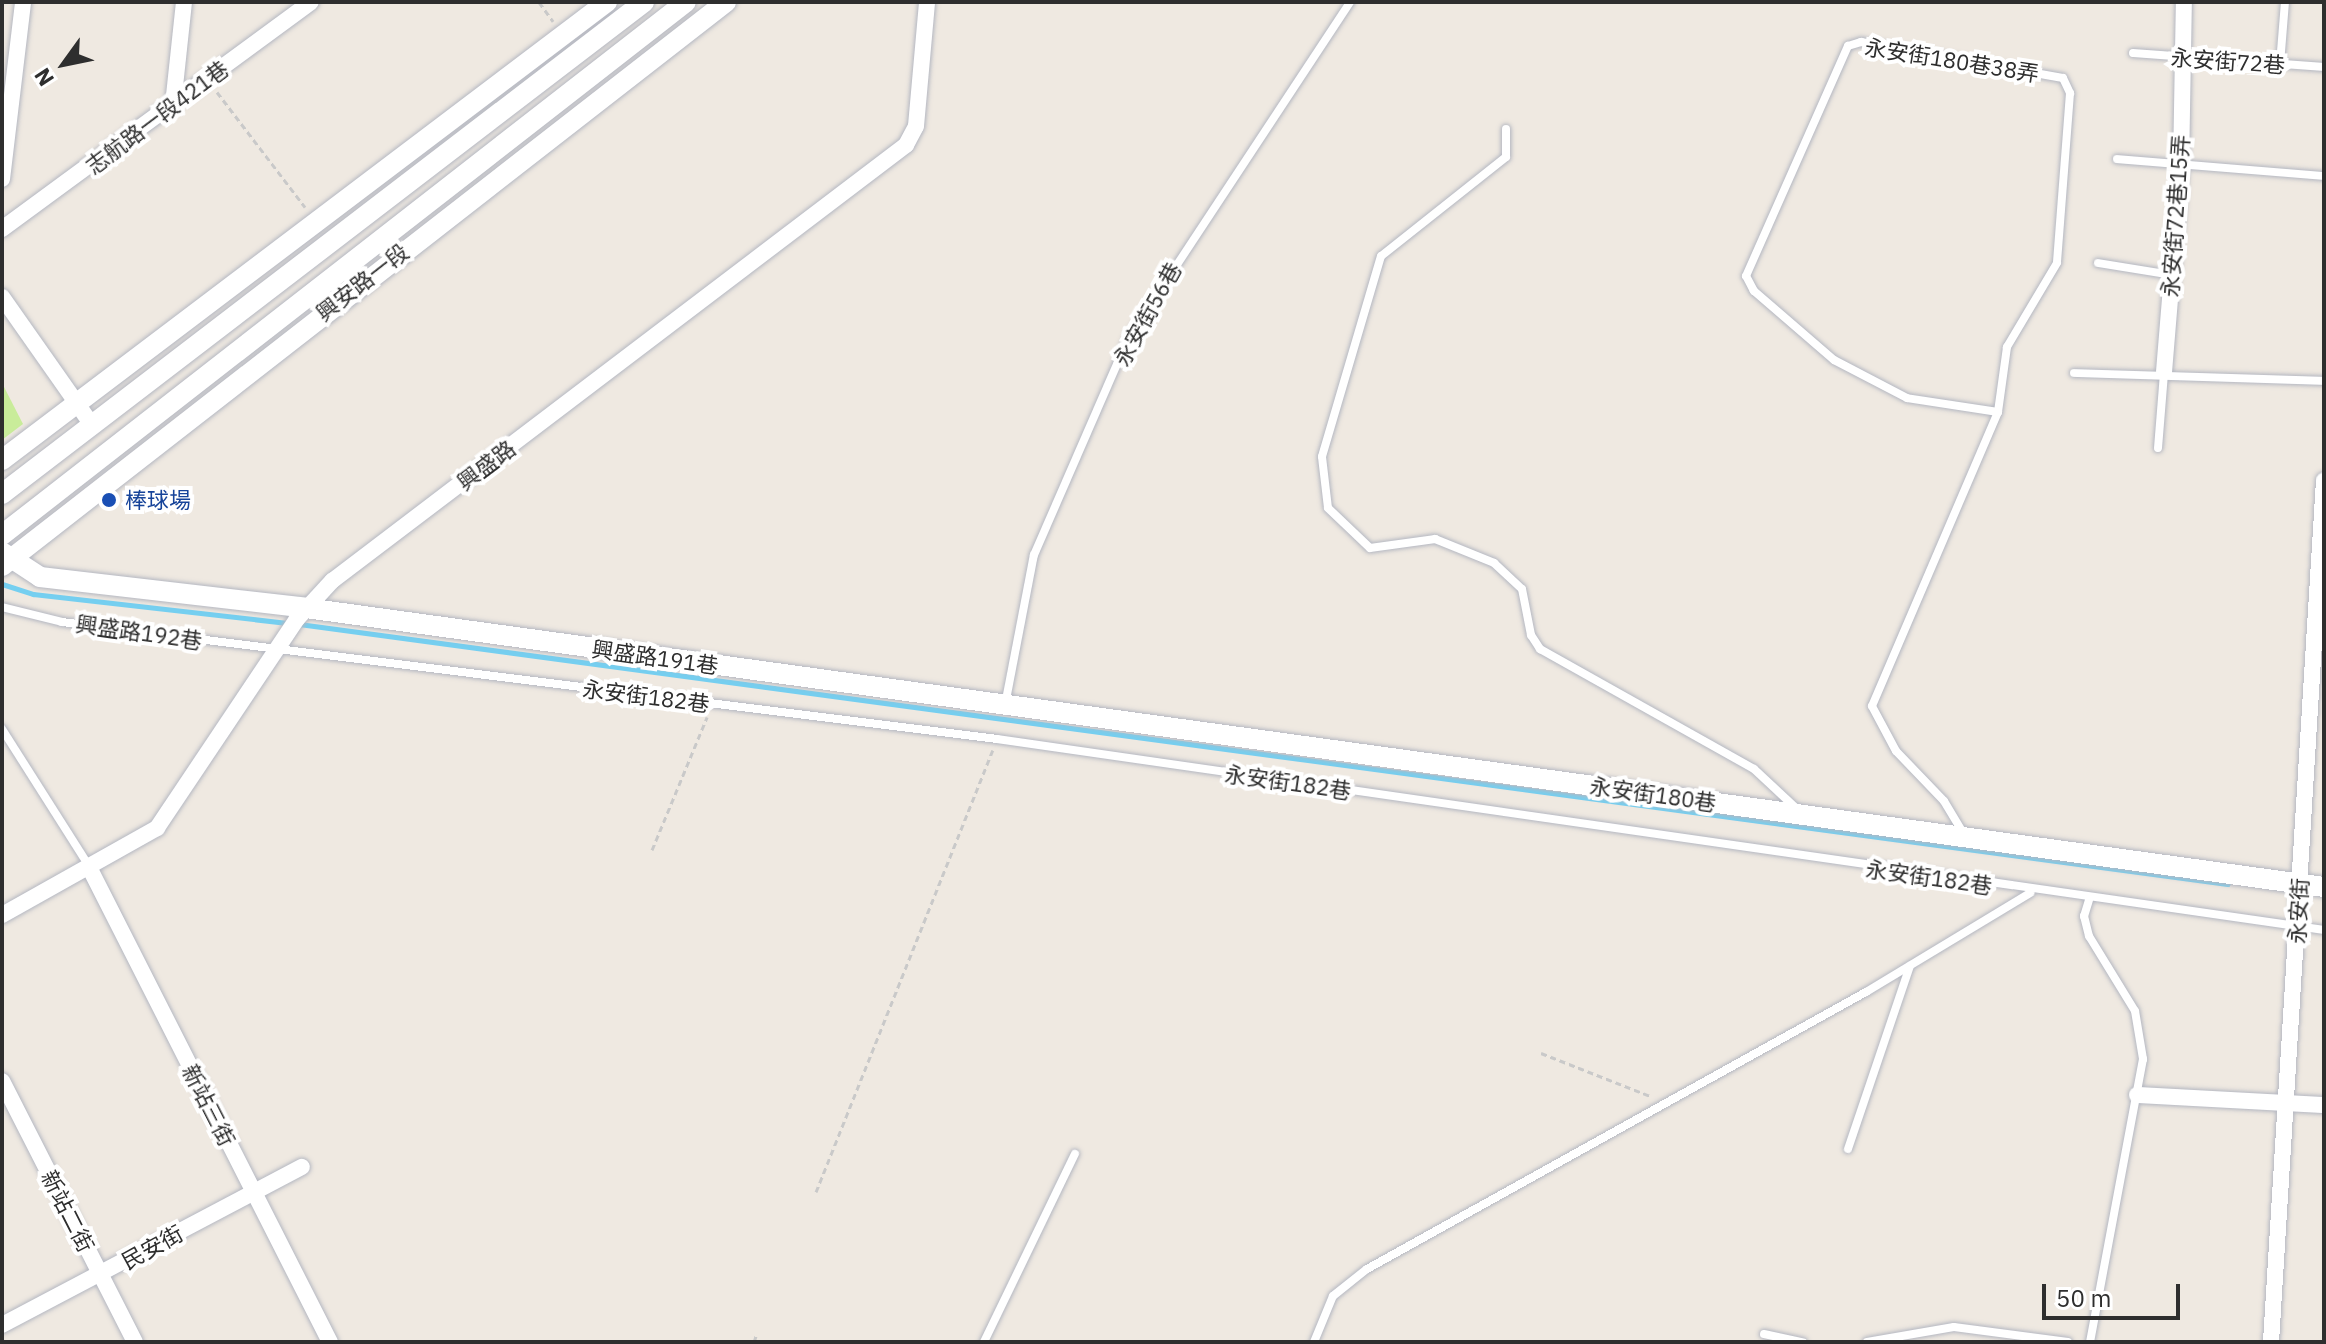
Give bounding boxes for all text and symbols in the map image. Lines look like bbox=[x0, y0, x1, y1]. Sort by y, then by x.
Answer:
north arrow bbox=[24, 24, 104, 104]
street label: 永安街180巷38弄 bbox=[1863, 33, 2041, 87]
street label: 永安街72巷 bbox=[2170, 44, 2286, 78]
street label: 志航路一段421巷 bbox=[81, 55, 233, 179]
text: N bbox=[27, 63, 60, 92]
street label: 永安街72巷15弄 bbox=[2156, 134, 2194, 298]
street label: 興安路一段 bbox=[311, 238, 413, 326]
street label: 永安街56巷 bbox=[1108, 258, 1186, 370]
street label: 興盛路 bbox=[452, 435, 520, 495]
place label: 棒球場 bbox=[125, 487, 191, 513]
marker: 棒球場 bbox=[100, 491, 118, 509]
street label: 興盛路192巷 bbox=[74, 610, 204, 654]
street label: 興盛路191巷 bbox=[590, 635, 720, 679]
street label: 永安街182巷 bbox=[581, 675, 711, 717]
street label: 永安街182巷 bbox=[1223, 760, 1353, 804]
street label: 永安街180巷 bbox=[1588, 772, 1718, 816]
street label: 永安街182巷 bbox=[1864, 855, 1994, 899]
street label: 永安街 bbox=[2283, 877, 2313, 945]
street label: 新站三街 bbox=[177, 1060, 241, 1150]
street label: 新站二街 bbox=[36, 1166, 100, 1256]
street label: 民安街 bbox=[117, 1219, 187, 1275]
scale bar bbox=[2046, 1268, 2184, 1318]
text: 50 m bbox=[2056, 1282, 2111, 1314]

